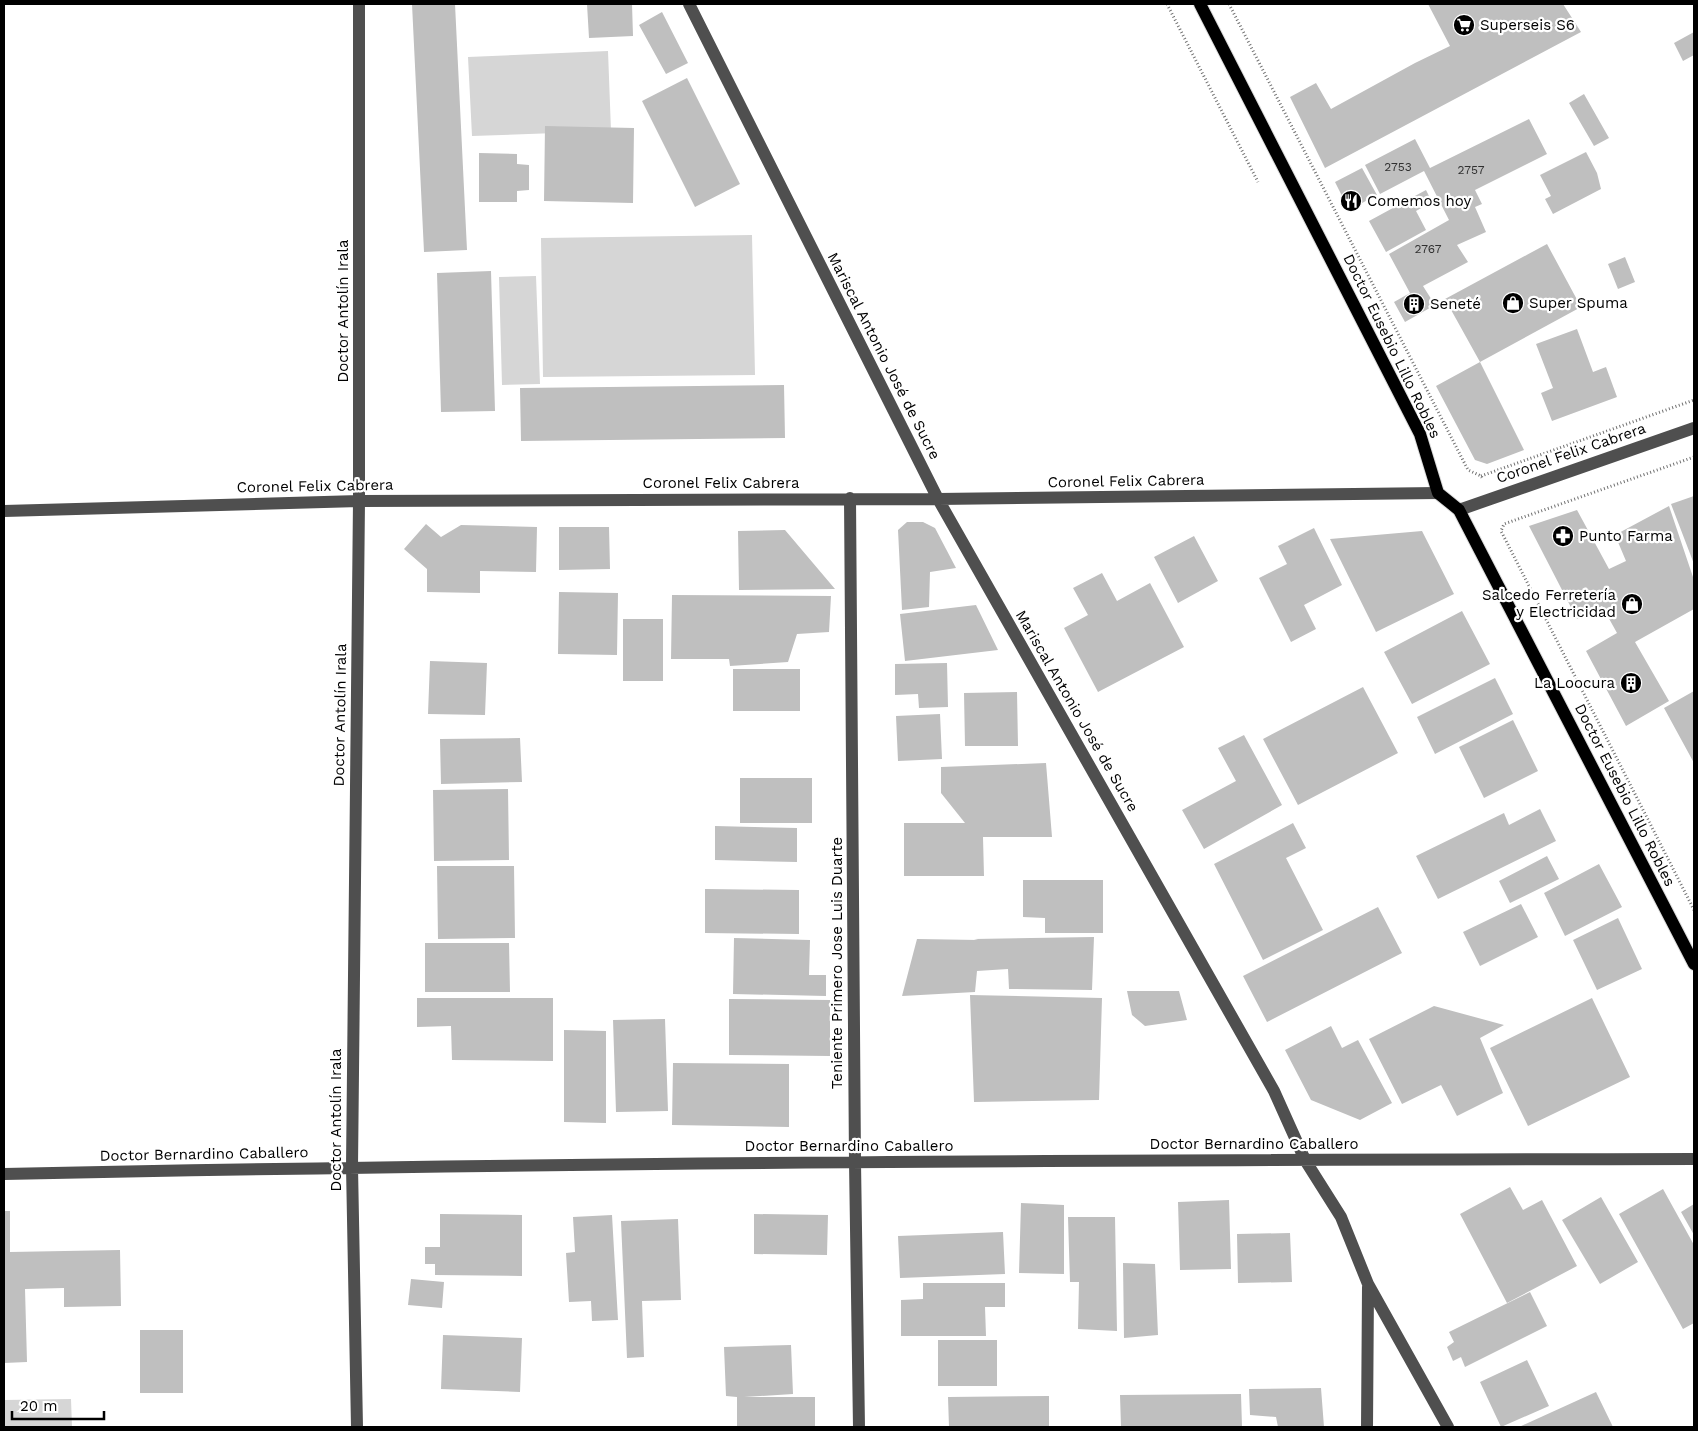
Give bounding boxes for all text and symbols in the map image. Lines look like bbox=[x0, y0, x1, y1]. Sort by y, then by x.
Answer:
supermarket icon: Superseis S6 bbox=[1452, 13, 1476, 37]
place label: Superseis S6 bbox=[1480, 16, 1575, 34]
house number: 2753 bbox=[1384, 160, 1412, 174]
house number: 2757 bbox=[1457, 163, 1485, 177]
restaurant icon: Comemos hoy bbox=[1339, 189, 1363, 213]
place label: Comemos hoy bbox=[1367, 192, 1472, 210]
street label: Doctor Antolín Irala bbox=[334, 239, 352, 382]
house number: 2767 bbox=[1414, 242, 1442, 256]
street label: Mariscal Antonio José de Sucre bbox=[824, 249, 944, 463]
street label: Doctor Eusebio Lillo Robles bbox=[1340, 251, 1445, 441]
shop icon: Super Spuma bbox=[1501, 291, 1525, 315]
building icon: Seneté bbox=[1402, 292, 1426, 316]
place label: Super Spuma bbox=[1529, 294, 1628, 312]
place label: Seneté bbox=[1430, 295, 1481, 313]
street label: Coronel Felix Cabrera bbox=[1494, 419, 1649, 487]
street label: Coronel Felix Cabrera bbox=[1047, 471, 1205, 491]
street label: Coronel Felix Cabrera bbox=[643, 474, 800, 492]
street label: Coronel Felix Cabrera bbox=[236, 476, 394, 496]
pharmacy icon: Punto Farma bbox=[1551, 524, 1575, 548]
place label: Punto Farma bbox=[1579, 527, 1673, 545]
place label: Salcedo Ferretería y Electricidad bbox=[1482, 586, 1617, 621]
shop icon: Salcedo Ferretería y Electricidad bbox=[1620, 592, 1644, 616]
street label: Mariscal Antonio José de Sucre bbox=[1012, 607, 1142, 815]
street label: Doctor Antolín Irala bbox=[330, 643, 350, 787]
building icon: La Loocura bbox=[1619, 671, 1643, 695]
place label: La Loocura bbox=[1534, 674, 1616, 692]
street label: Doctor Eusebio Lillo Robles bbox=[1571, 701, 1679, 889]
street label: Teniente Primero Jose Luis Duarte bbox=[828, 837, 846, 1089]
street label: Doctor Antolín Irala bbox=[327, 1048, 345, 1191]
street label: Doctor Bernardino Caballero bbox=[1150, 1135, 1358, 1153]
street label: Doctor Bernardino Caballero bbox=[745, 1137, 953, 1155]
street label: Doctor Bernardino Caballero bbox=[99, 1143, 309, 1165]
scale bar bbox=[12, 1388, 105, 1420]
text: 20 m bbox=[20, 1397, 58, 1415]

